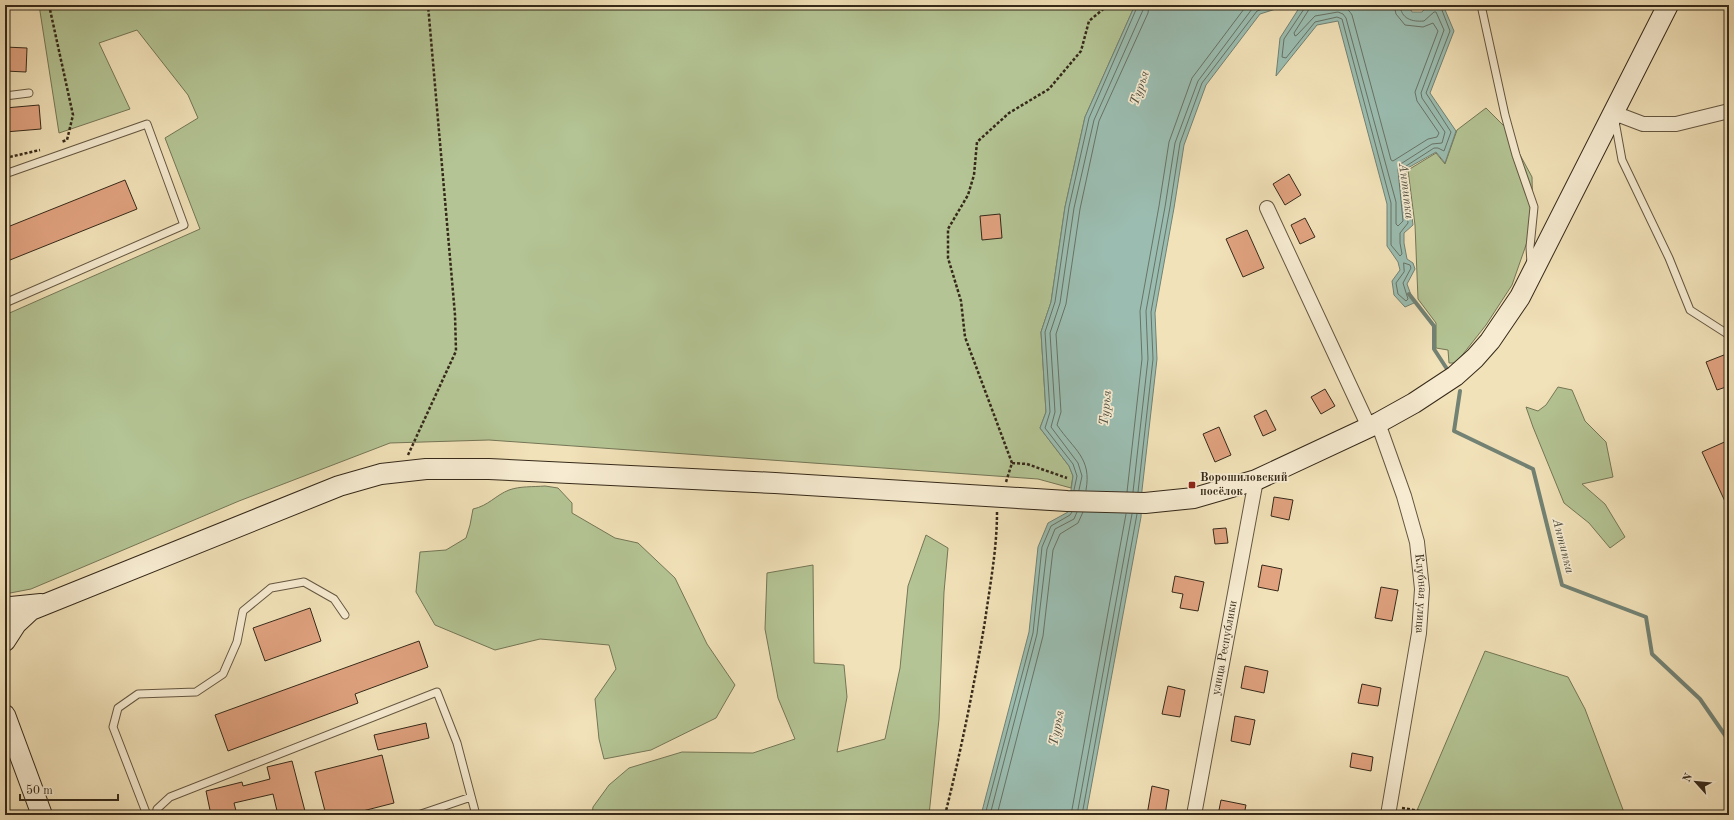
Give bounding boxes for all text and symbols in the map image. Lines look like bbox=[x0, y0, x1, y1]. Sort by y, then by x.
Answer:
water label: Турья bbox=[1128, 69, 1152, 107]
water label: Антипка bbox=[1396, 161, 1416, 220]
water label: Турья bbox=[1098, 390, 1114, 426]
place label: Ворошиловский посёлок bbox=[1200, 472, 1288, 498]
marker: Ворошиловский посёлок bbox=[1187, 480, 1197, 490]
water label: Антипка bbox=[1550, 516, 1576, 575]
street label: Клубная улица bbox=[1412, 553, 1428, 634]
street label: улица Республики bbox=[1210, 599, 1240, 696]
water label: Турья bbox=[1047, 709, 1067, 747]
north arrow bbox=[1676, 762, 1716, 802]
text: N bbox=[1682, 771, 1696, 784]
scale bar bbox=[20, 776, 118, 802]
text: 50 m bbox=[26, 784, 53, 797]

